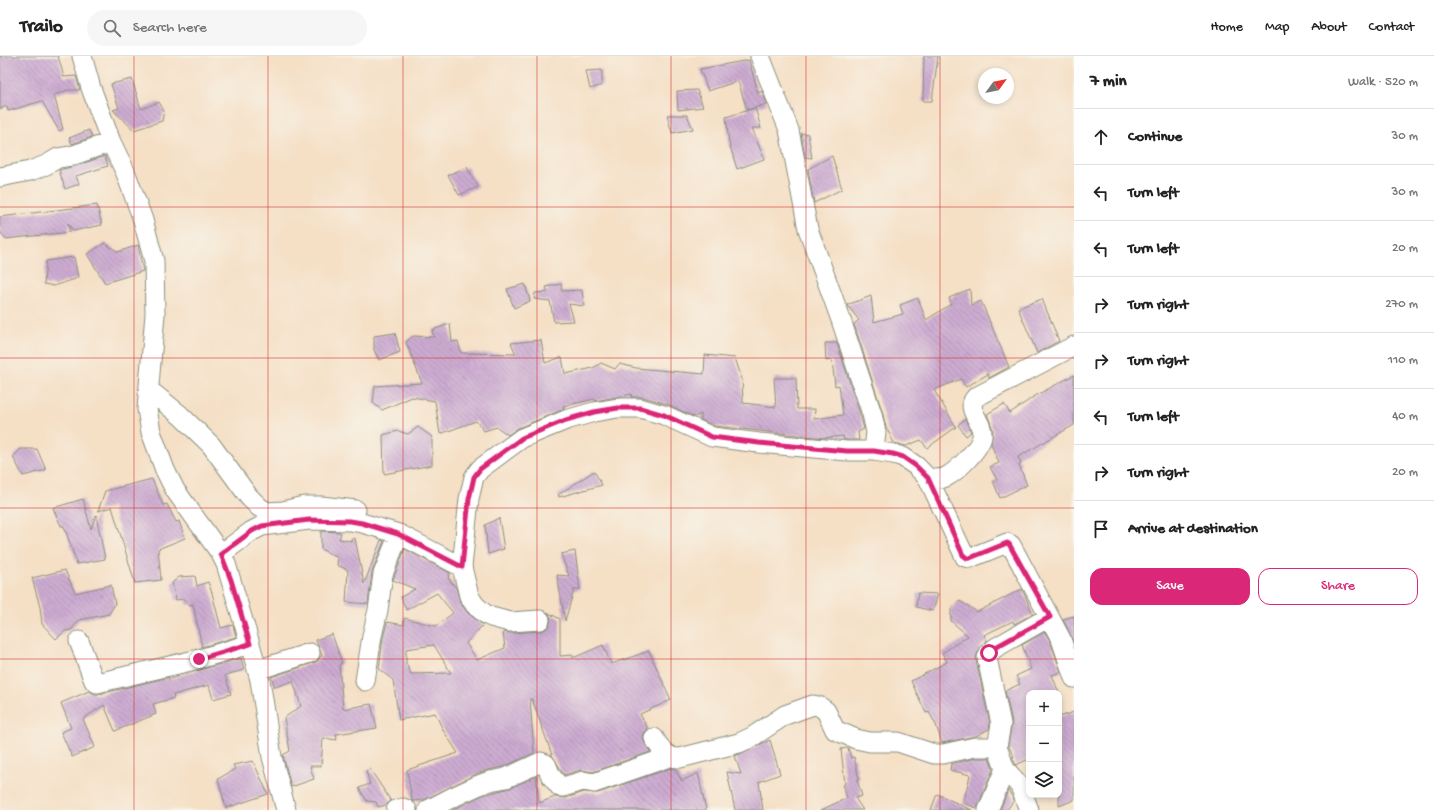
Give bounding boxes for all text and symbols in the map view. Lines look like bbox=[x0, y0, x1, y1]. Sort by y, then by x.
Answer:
search box bbox=[87, 10, 367, 46]
text: Trailo bbox=[20, 16, 63, 39]
icon: search bbox=[101, 17, 123, 39]
text: Search here bbox=[133, 19, 207, 37]
text: Home bbox=[1211, 19, 1243, 36]
text: Map bbox=[1265, 19, 1289, 36]
text: About bbox=[1311, 19, 1347, 36]
text: Contact bbox=[1369, 19, 1414, 36]
north arrow bbox=[978, 68, 1014, 104]
text: 7 min bbox=[1090, 72, 1127, 92]
text: Walk · 520 m bbox=[1348, 75, 1418, 90]
icon: ahead bbox=[1090, 126, 1112, 148]
text: Continue bbox=[1128, 128, 1182, 146]
text: 30 m bbox=[1392, 129, 1418, 144]
icon: left bbox=[1090, 182, 1112, 204]
text: Turn left bbox=[1128, 184, 1179, 202]
text: 30 m bbox=[1392, 185, 1418, 200]
icon: left bbox=[1090, 238, 1112, 260]
text: Turn left bbox=[1128, 240, 1179, 258]
text: 20 m bbox=[1392, 241, 1418, 256]
icon: right bbox=[1090, 294, 1112, 316]
text: Turn right bbox=[1128, 296, 1188, 314]
text: 270 m bbox=[1385, 297, 1418, 312]
icon: right bbox=[1090, 350, 1112, 372]
text: Turn right bbox=[1128, 352, 1188, 370]
text: 110 m bbox=[1388, 353, 1418, 368]
icon: left bbox=[1090, 406, 1112, 428]
text: Turn left bbox=[1128, 408, 1179, 426]
text: 40 m bbox=[1392, 409, 1418, 424]
icon: right bbox=[1090, 462, 1112, 484]
text: Turn right bbox=[1128, 464, 1188, 482]
text: 20 m bbox=[1392, 465, 1418, 480]
icon: arrive bbox=[1090, 518, 1112, 540]
text: Arrive at destination bbox=[1128, 520, 1258, 538]
button: Save bbox=[1090, 568, 1250, 605]
button: Share bbox=[1258, 568, 1418, 605]
route start bbox=[980, 644, 998, 662]
route end bbox=[190, 650, 208, 668]
map controls bbox=[1026, 690, 1062, 798]
button: + bbox=[1026, 690, 1062, 726]
button: − bbox=[1026, 726, 1062, 762]
button: layers bbox=[1026, 762, 1062, 798]

